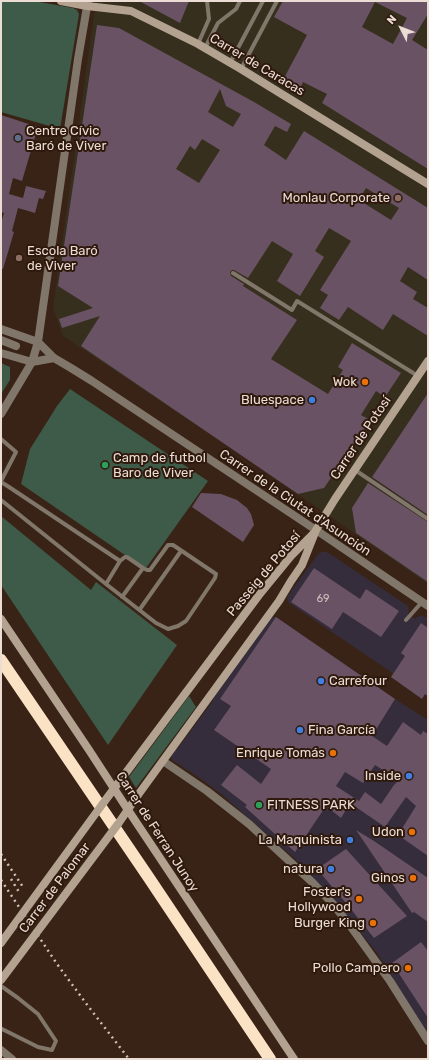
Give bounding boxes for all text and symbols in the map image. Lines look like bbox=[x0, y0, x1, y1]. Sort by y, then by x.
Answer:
north arrow bbox=[381, 8, 421, 48]
text: N bbox=[384, 12, 399, 27]
street label: Carrer de Caracas bbox=[207, 30, 307, 100]
place label: Centre Cívic Baró de Viver bbox=[26, 123, 106, 154]
marker: Centre Cívic Baró de Viver bbox=[13, 133, 23, 143]
place label: Monlau Corporate bbox=[282, 190, 390, 206]
marker: Monlau Corporate bbox=[393, 193, 403, 203]
place label: Escola Baró de Viver bbox=[27, 243, 98, 274]
marker: Escola Baró de Viver bbox=[14, 253, 24, 263]
place label: Wok bbox=[333, 374, 357, 390]
marker: Wok bbox=[360, 377, 370, 387]
place label: Bluespace bbox=[241, 392, 304, 408]
street label: Carrer de Potosí bbox=[327, 393, 395, 483]
marker: Bluespace bbox=[307, 395, 317, 405]
street label: Carrer de la Ciutat d'Asunción bbox=[216, 446, 374, 560]
place label: Camp de futbol Baro de Viver bbox=[113, 450, 206, 481]
marker: Camp de futbol Baro de Viver bbox=[100, 460, 110, 470]
street label: Passeig de Potosí bbox=[224, 528, 304, 620]
house number: 69 bbox=[316, 592, 330, 606]
place label: Carrefour bbox=[329, 673, 387, 689]
marker: Carrefour bbox=[316, 676, 326, 686]
place label: Fina García bbox=[308, 722, 375, 738]
marker: Fina García bbox=[295, 725, 305, 735]
place label: Enrique Tomás bbox=[236, 745, 325, 761]
marker: Enrique Tomás bbox=[328, 748, 338, 758]
place label: Inside bbox=[365, 768, 401, 784]
street label: Carrer de Ferran Junoy bbox=[112, 769, 202, 895]
marker: Inside bbox=[404, 771, 414, 781]
place label: FITNESS PARK bbox=[267, 797, 355, 813]
marker: FITNESS PARK bbox=[254, 800, 264, 810]
place label: Udon bbox=[372, 824, 404, 840]
marker: Udon bbox=[407, 827, 417, 837]
place label: La Maquinista bbox=[258, 832, 342, 848]
marker: La Maquinista bbox=[345, 835, 355, 845]
street label: Carrer de Palomar bbox=[16, 840, 94, 936]
place label: natura bbox=[283, 861, 323, 877]
marker: natura bbox=[326, 864, 336, 874]
place label: Ginos bbox=[371, 870, 405, 886]
marker: Ginos bbox=[408, 873, 418, 883]
place label: Foster's Hollywood bbox=[288, 884, 351, 915]
marker: Foster's Hollywood bbox=[354, 894, 364, 904]
place label: Burger King bbox=[294, 915, 365, 931]
marker: Burger King bbox=[368, 918, 378, 928]
place label: Pollo Campero bbox=[313, 960, 400, 976]
marker: Pollo Campero bbox=[403, 963, 413, 973]

